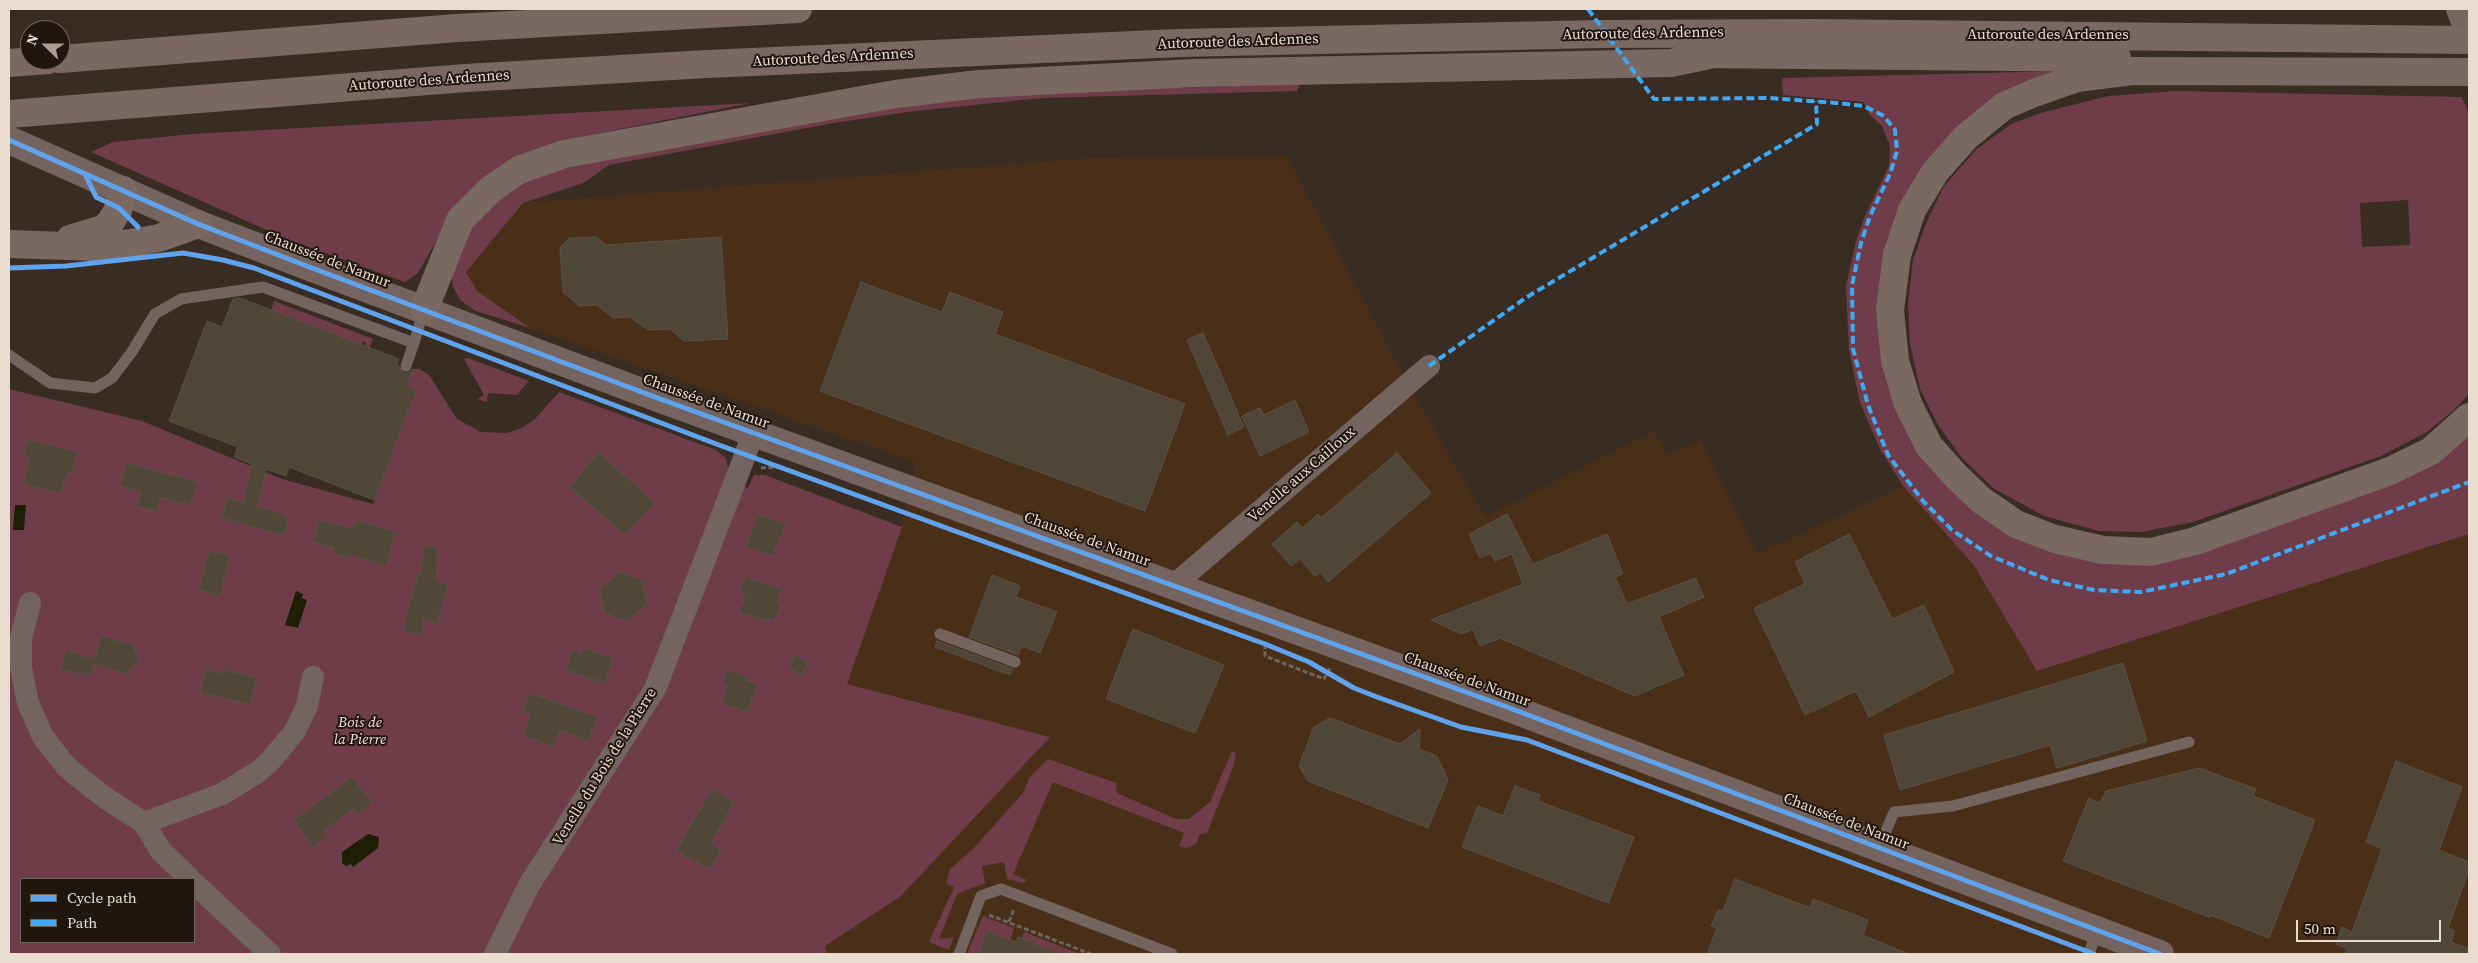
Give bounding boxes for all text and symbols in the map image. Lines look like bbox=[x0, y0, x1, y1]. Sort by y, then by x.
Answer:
north arrow bbox=[20, 20, 70, 70]
street label: Autoroute des Ardennes bbox=[1562, 24, 1724, 44]
street label: Autoroute des Ardennes bbox=[1967, 26, 2129, 44]
street label: Autoroute des Ardennes bbox=[1157, 30, 1319, 54]
text: N bbox=[21, 31, 43, 48]
street label: Autoroute des Ardennes bbox=[752, 45, 914, 71]
street label: Autoroute des Ardennes bbox=[348, 66, 510, 96]
street label: Chaussée de Namur bbox=[262, 228, 392, 292]
street label: Chaussée de Namur bbox=[640, 371, 772, 433]
street label: Venelle aux Cailloux bbox=[1245, 423, 1359, 527]
street label: Chaussée de Namur bbox=[1021, 509, 1153, 571]
street label: Chaussée de Namur bbox=[1401, 649, 1533, 711]
street label: Venelle du Bois de la Pierre bbox=[549, 685, 661, 849]
park label: Bois de la Pierre bbox=[334, 714, 386, 749]
street label: Chaussée de Namur bbox=[1781, 790, 1911, 854]
legend bbox=[20, 878, 195, 943]
text: Cycle path bbox=[67, 887, 137, 908]
scale bar bbox=[2298, 910, 2443, 942]
text: Path bbox=[67, 912, 97, 933]
text: 50 m bbox=[2304, 918, 2336, 939]

